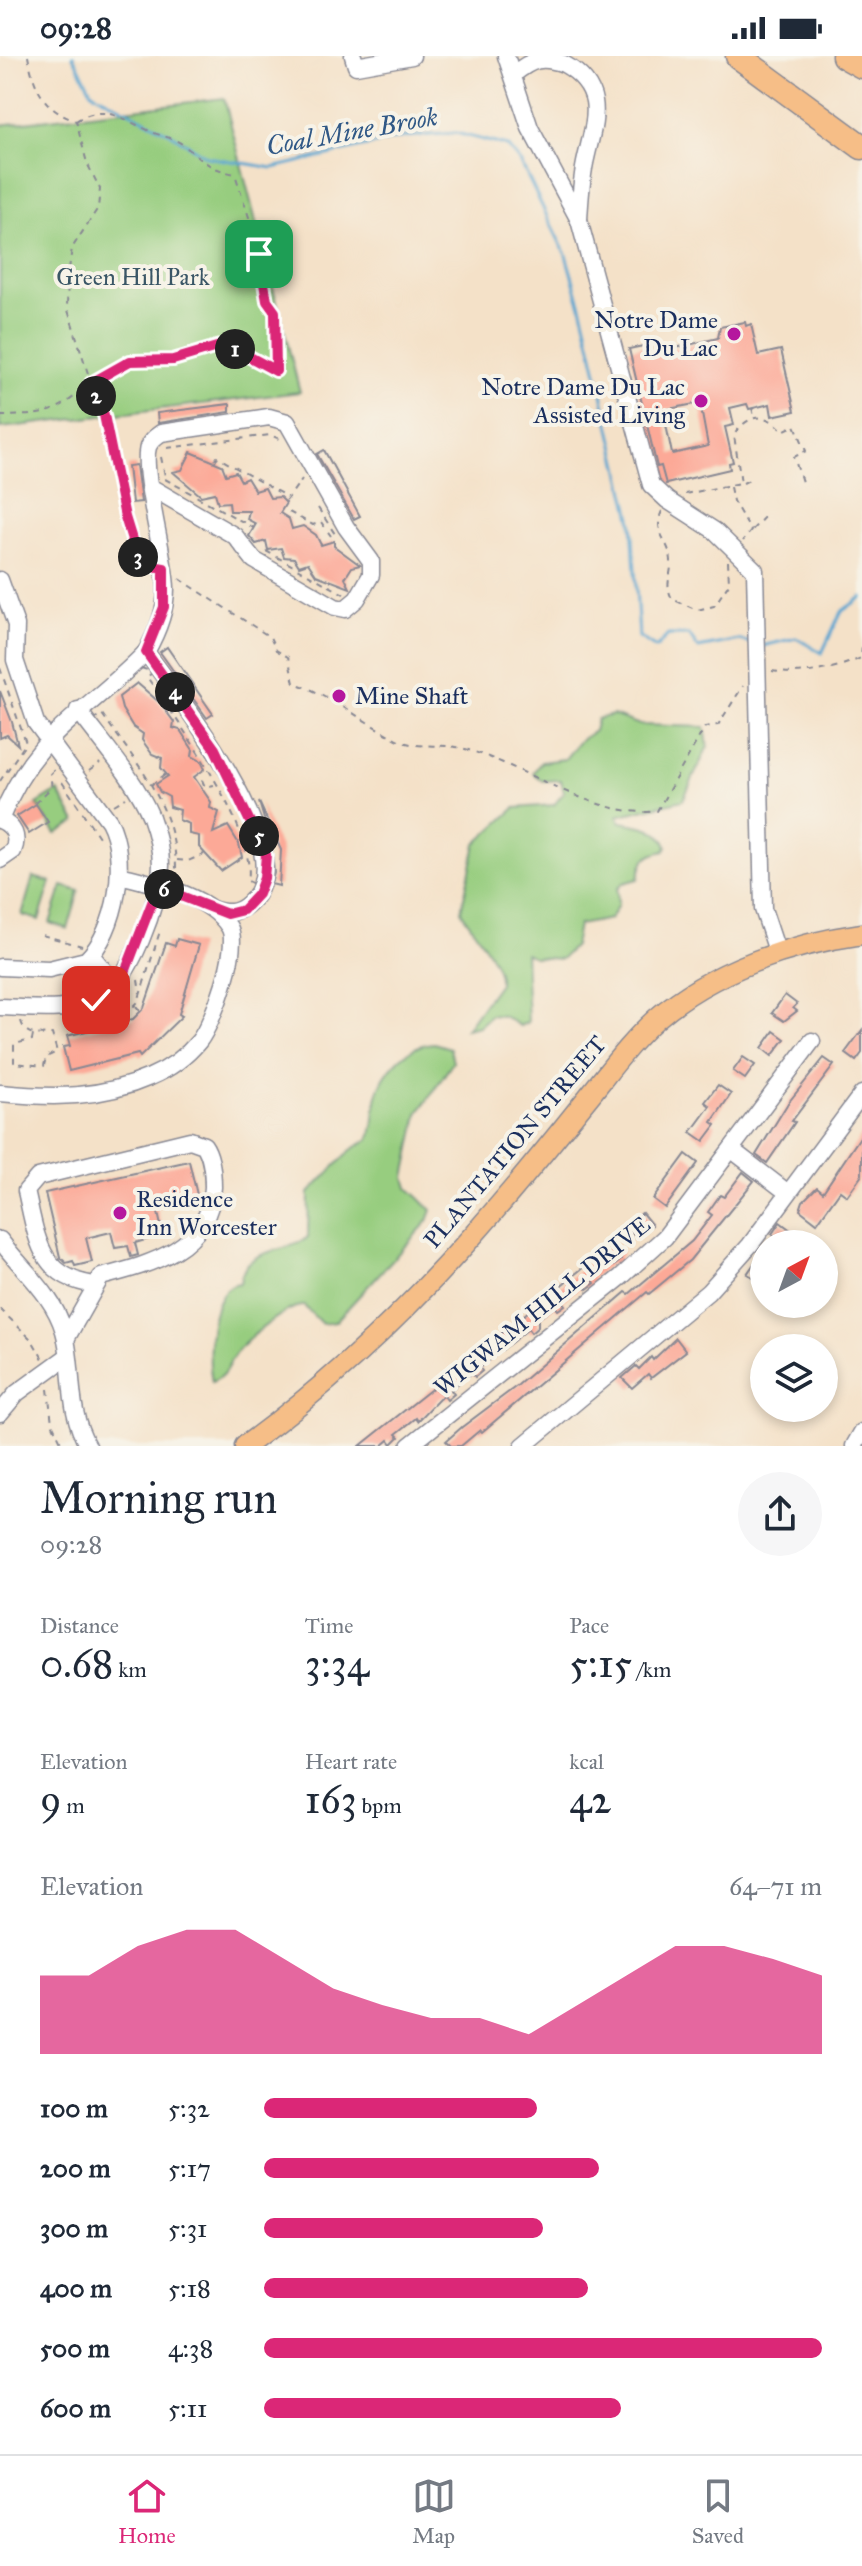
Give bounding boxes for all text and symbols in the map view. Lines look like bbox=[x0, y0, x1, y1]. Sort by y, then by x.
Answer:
text: 09:28 bbox=[40, 10, 112, 46]
water label: Coal Mine Brook bbox=[264, 100, 441, 162]
pin bbox=[225, 220, 293, 288]
icon: arrive bbox=[237, 232, 281, 276]
park label: Green Hill Park bbox=[56, 262, 211, 292]
place label: Notre Dame Du Lac bbox=[594, 305, 718, 363]
marker: Notre Dame Du Lac bbox=[725, 325, 743, 343]
pin: 1 bbox=[215, 329, 255, 369]
text: 1 bbox=[231, 335, 239, 362]
place label: Notre Dame Du Lac Assisted Living bbox=[481, 372, 686, 430]
pin: 2 bbox=[76, 376, 116, 416]
text: 2 bbox=[91, 382, 101, 409]
marker: Notre Dame Du Lac Assisted Living bbox=[692, 392, 710, 410]
pin: 3 bbox=[118, 537, 158, 577]
text: 3 bbox=[134, 543, 142, 570]
pin: 4 bbox=[155, 672, 195, 712]
text: 4 bbox=[169, 678, 181, 705]
place label: Mine Shaft bbox=[355, 681, 469, 711]
marker: Mine Shaft bbox=[330, 687, 348, 705]
pin: 5 bbox=[239, 816, 279, 856]
text: 5 bbox=[254, 822, 264, 849]
pin: 6 bbox=[144, 869, 184, 909]
text: 6 bbox=[158, 875, 170, 902]
pin bbox=[62, 966, 130, 1034]
icon: check bbox=[74, 978, 118, 1022]
street label: PLANTATION STREET bbox=[417, 1030, 613, 1254]
place label: Residence Inn Worcester bbox=[136, 1184, 277, 1242]
marker: Residence Inn Worcester bbox=[111, 1204, 129, 1222]
street label: WIGWAM HILL DRIVE bbox=[428, 1210, 656, 1402]
north arrow bbox=[750, 1230, 838, 1318]
map controls bbox=[750, 1230, 838, 1422]
button: layers bbox=[750, 1334, 838, 1422]
text: Morning run bbox=[40, 1471, 277, 1525]
button: share bbox=[738, 1472, 822, 1556]
text: 09:28 bbox=[40, 1528, 102, 1560]
text: Distance bbox=[40, 1612, 119, 1639]
text: Time bbox=[305, 1612, 353, 1639]
text: Pace bbox=[569, 1612, 609, 1639]
text: 0.68 bbox=[40, 1639, 113, 1688]
text: 3:34 bbox=[305, 1639, 369, 1688]
text: 5:15 bbox=[569, 1639, 632, 1688]
text: km bbox=[113, 1656, 147, 1683]
text: /km bbox=[632, 1656, 671, 1683]
text: Elevation bbox=[40, 1748, 127, 1775]
text: Heart rate bbox=[305, 1748, 397, 1775]
text: kcal bbox=[569, 1748, 604, 1775]
text: 9 bbox=[40, 1775, 61, 1824]
text: 163 bbox=[305, 1775, 357, 1824]
text: 42 bbox=[569, 1775, 611, 1824]
text: m bbox=[61, 1792, 85, 1819]
text: bpm bbox=[357, 1792, 402, 1819]
text: Elevation bbox=[40, 1870, 143, 1902]
text: 64–71 m bbox=[729, 1870, 822, 1902]
text: 100 m bbox=[40, 2092, 108, 2124]
text: 5:32 bbox=[168, 2092, 210, 2124]
text: 200 m bbox=[40, 2152, 111, 2184]
text: 5:17 bbox=[168, 2152, 211, 2184]
text: 300 m bbox=[40, 2212, 108, 2244]
text: 5:31 bbox=[168, 2212, 207, 2244]
text: 400 m bbox=[40, 2272, 112, 2304]
text: 5:18 bbox=[168, 2272, 211, 2304]
text: 500 m bbox=[40, 2332, 110, 2364]
text: 4:38 bbox=[168, 2332, 213, 2364]
text: 600 m bbox=[40, 2392, 111, 2424]
text: 5:11 bbox=[168, 2392, 207, 2424]
tab: Home bbox=[118, 2474, 176, 2549]
tab: Map bbox=[412, 2474, 456, 2549]
tab: Saved bbox=[692, 2474, 744, 2549]

